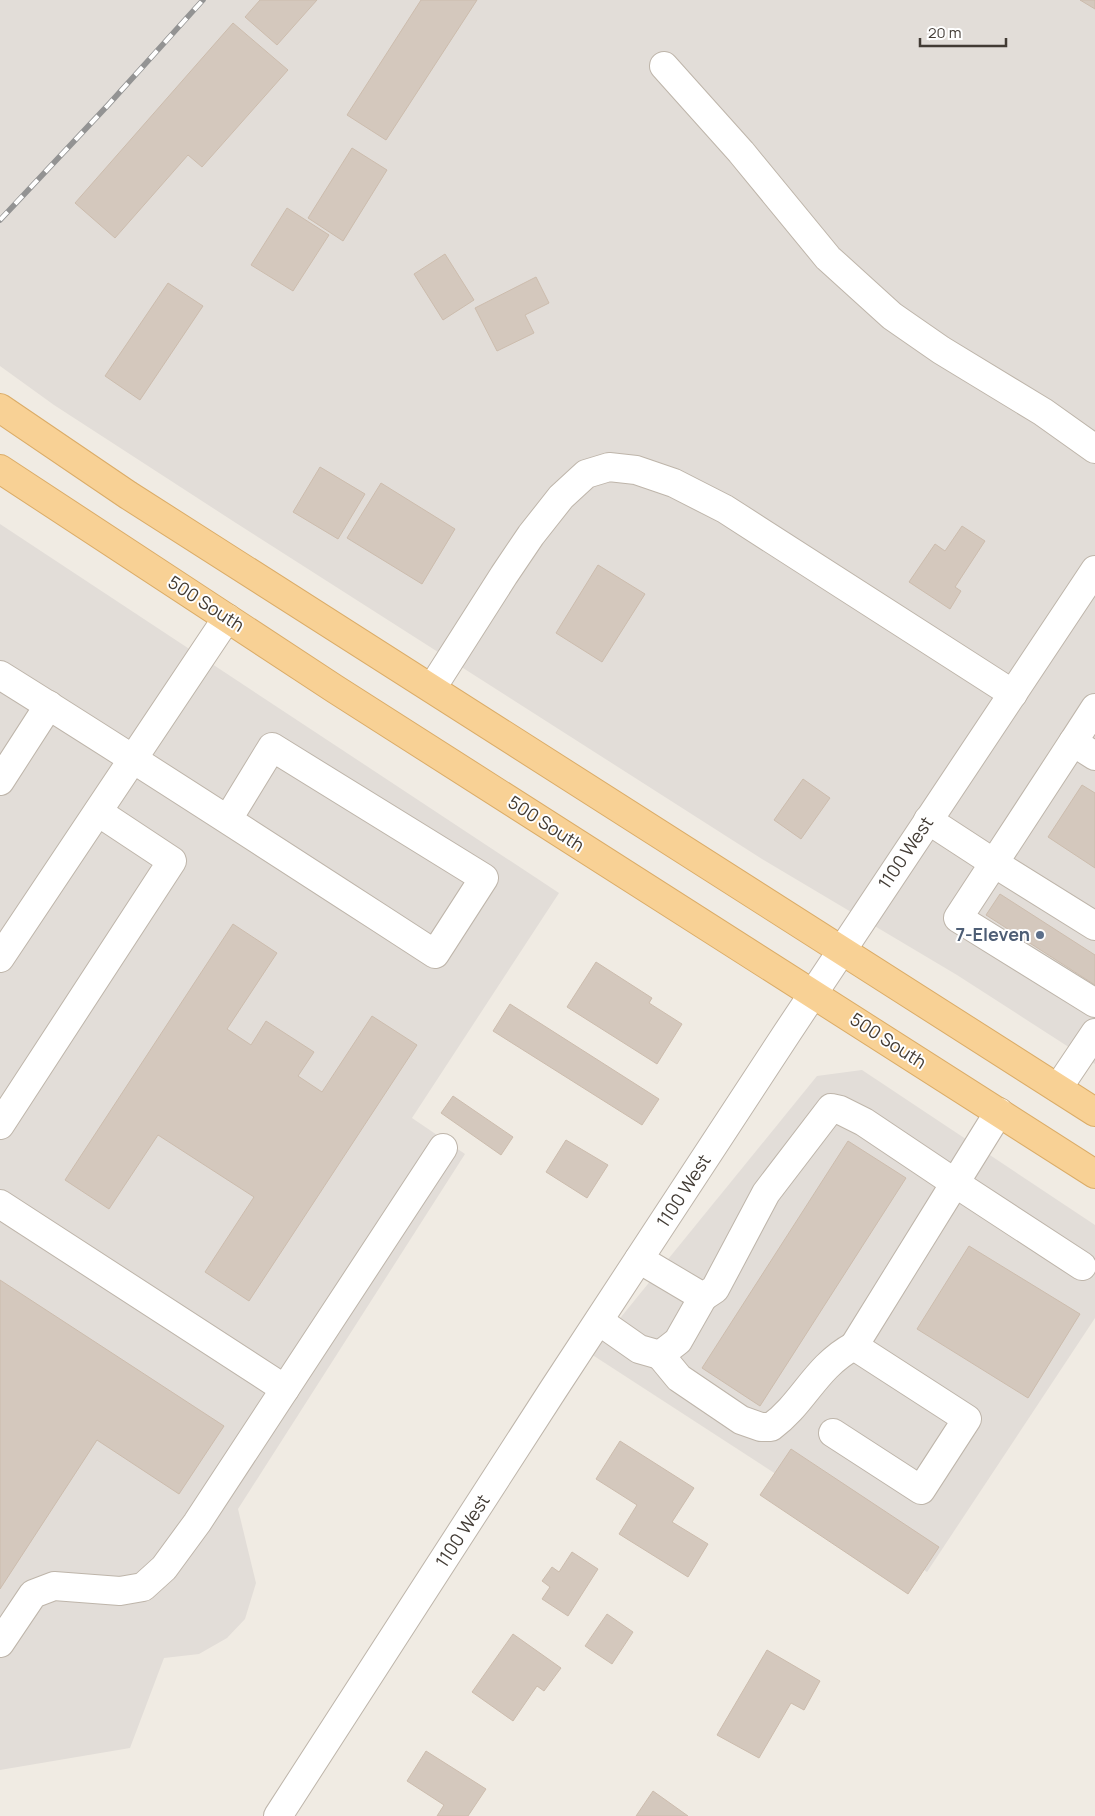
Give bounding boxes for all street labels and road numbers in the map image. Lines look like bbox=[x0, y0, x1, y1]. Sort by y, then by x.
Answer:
street label: 500 South bbox=[164, 570, 249, 637]
street label: 500 South bbox=[504, 790, 589, 857]
street label: 1100 West bbox=[872, 812, 938, 893]
street label: 500 South bbox=[846, 1007, 931, 1074]
street label: 1100 West bbox=[651, 1149, 716, 1232]
street label: 1100 West bbox=[430, 1489, 495, 1572]

